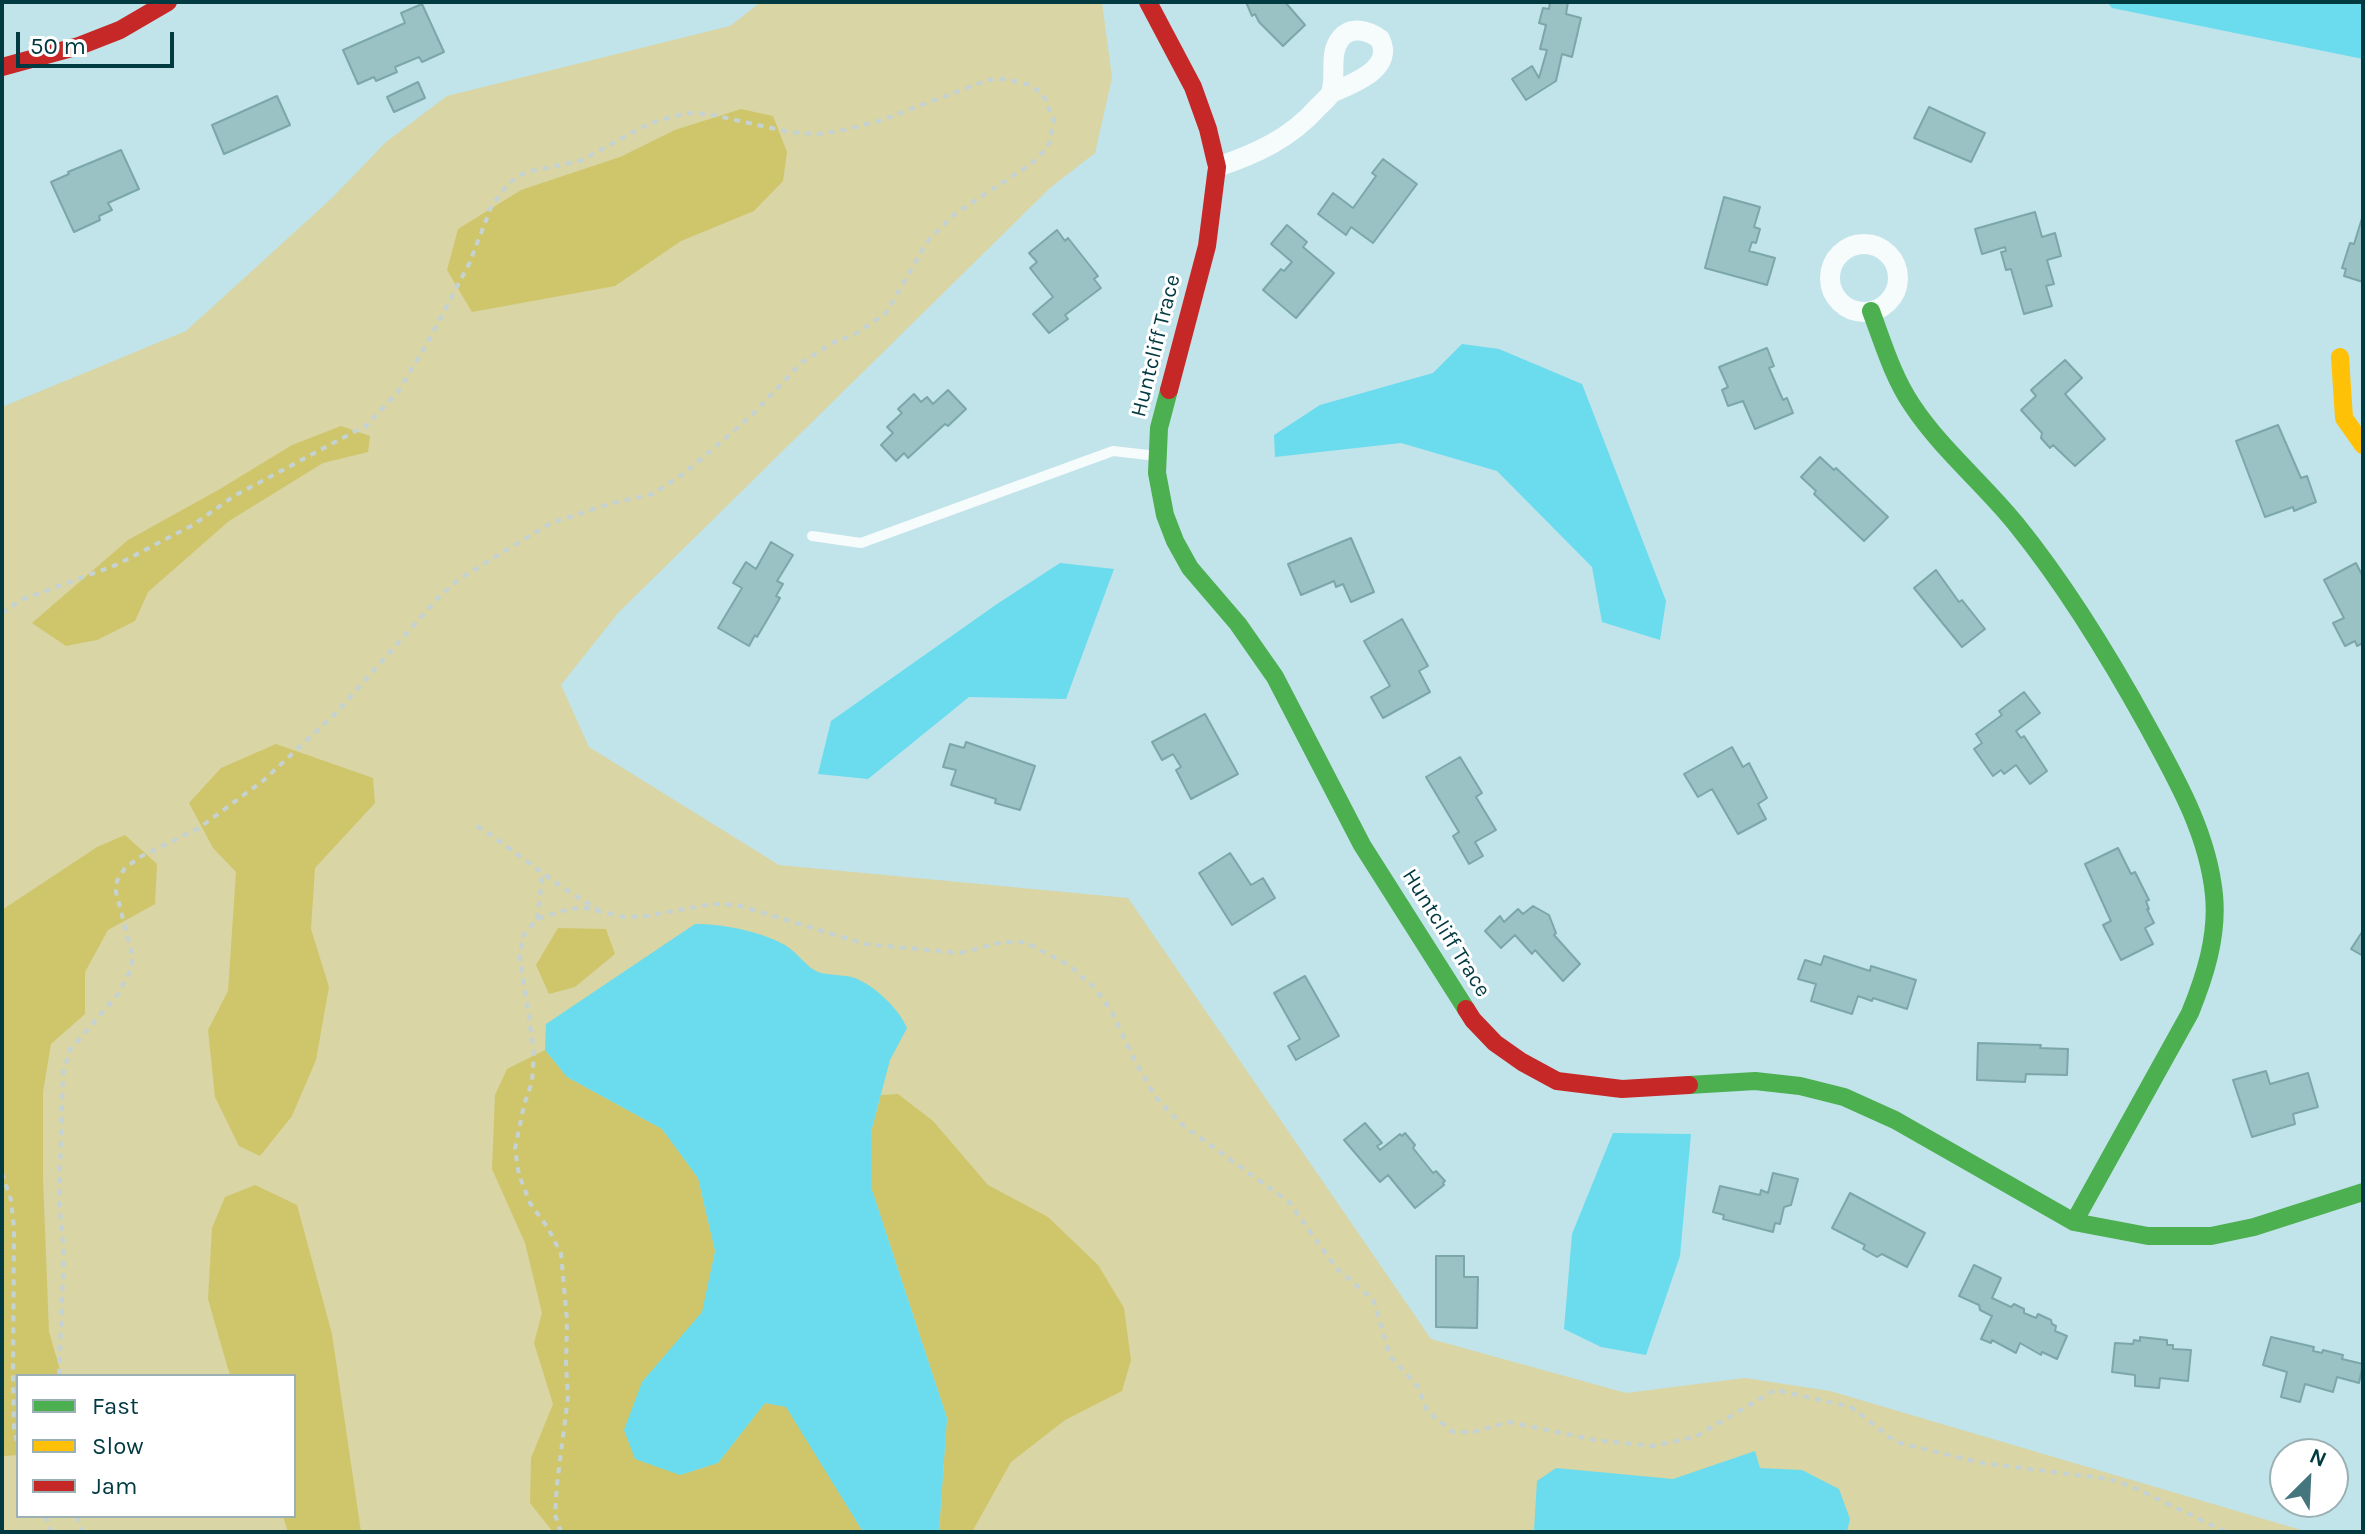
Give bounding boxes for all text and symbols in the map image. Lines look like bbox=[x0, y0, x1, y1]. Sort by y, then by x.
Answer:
scale bar bbox=[20, 16, 178, 66]
text: 50 m bbox=[30, 32, 86, 60]
street label: Huntcliff Trace bbox=[1126, 272, 1186, 420]
street label: Huntcliff Trace bbox=[1396, 864, 1496, 1002]
legend bbox=[16, 1374, 296, 1518]
text: Fast bbox=[92, 1392, 139, 1420]
text: Slow bbox=[92, 1432, 144, 1460]
north arrow bbox=[2269, 1438, 2349, 1518]
text: N bbox=[2305, 1443, 2330, 1473]
text: Jam bbox=[92, 1472, 137, 1500]

